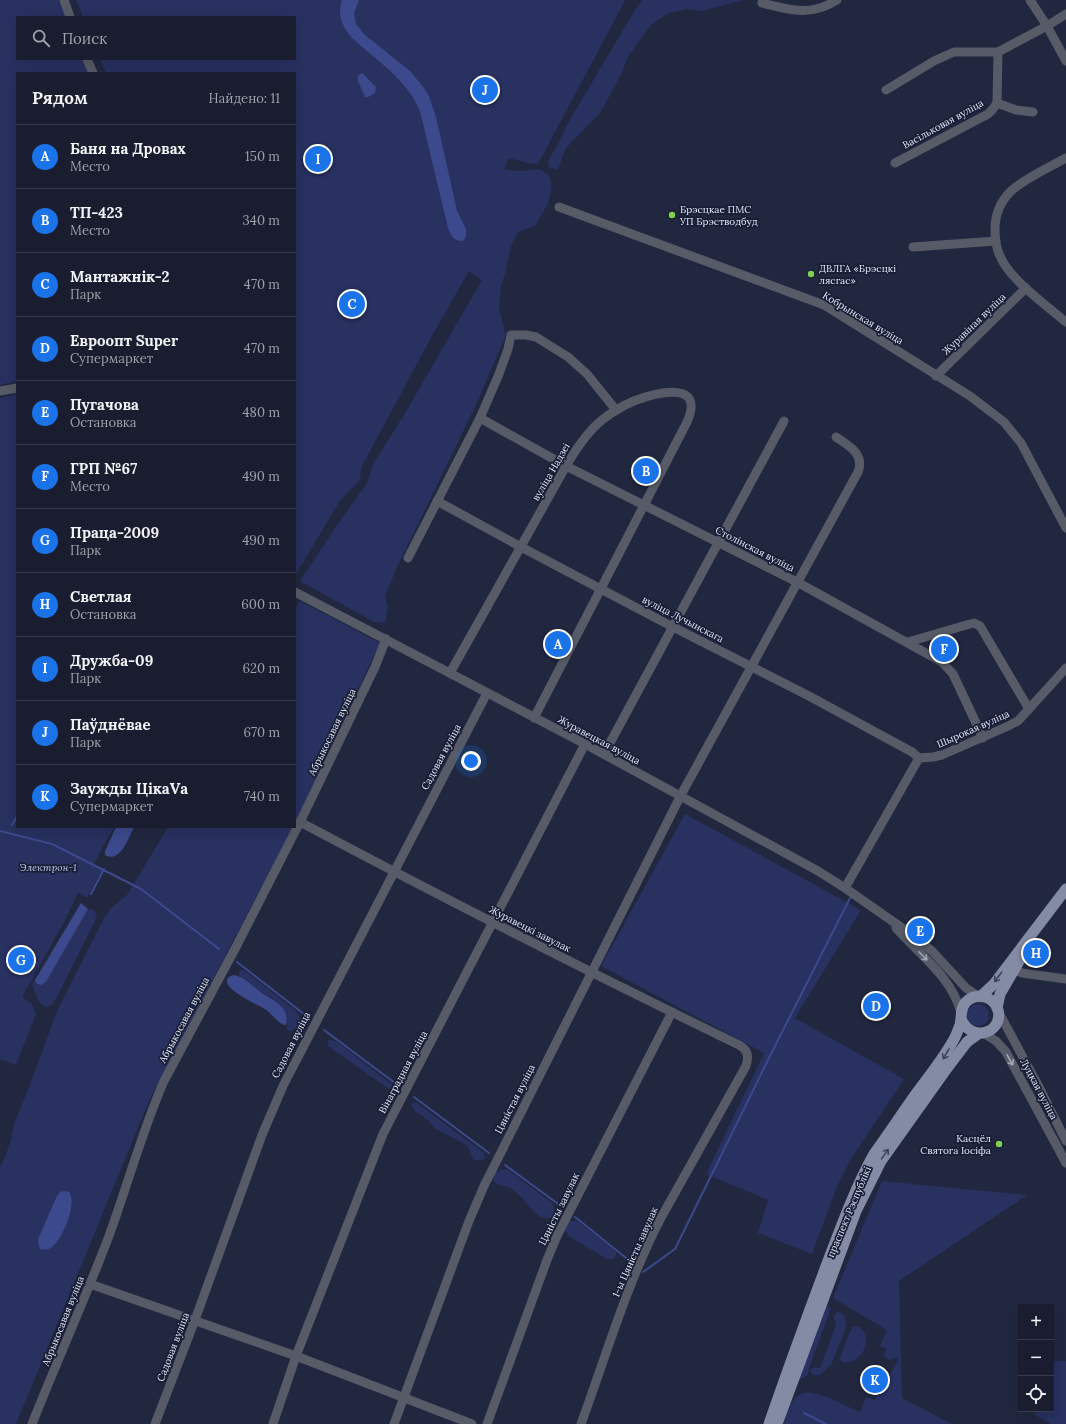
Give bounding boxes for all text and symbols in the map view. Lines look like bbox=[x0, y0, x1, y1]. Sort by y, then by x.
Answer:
search box bbox=[16, 16, 296, 60]
icon: search bbox=[30, 27, 52, 49]
text: Поиск bbox=[62, 29, 107, 48]
pin: J bbox=[472, 75, 498, 105]
text: Рядом bbox=[32, 87, 88, 109]
text: Найдено: 11 bbox=[209, 90, 280, 107]
street label: Васільковая вуліца bbox=[900, 96, 986, 152]
text: Баня на Дровах bbox=[70, 139, 186, 158]
pin: I bbox=[305, 144, 331, 174]
text: A bbox=[41, 148, 49, 165]
text: 150 m bbox=[245, 148, 280, 165]
text: Место bbox=[70, 158, 110, 175]
text: ТП-423 bbox=[70, 203, 123, 222]
place label: Брэсцкае ПМС УП Брэстводбуд bbox=[679, 203, 758, 228]
marker: Брэсцкае ПМС УП Брэстводбуд bbox=[667, 210, 677, 220]
text: B bbox=[41, 212, 49, 229]
text: 340 m bbox=[243, 212, 280, 229]
text: Место bbox=[70, 222, 110, 239]
place label: ДВЛГА «Брэсцкі лясгас» bbox=[819, 262, 896, 287]
text: Мантажнік-2 bbox=[70, 267, 170, 286]
marker: ДВЛГА «Брэсцкі лясгас» bbox=[806, 269, 816, 279]
text: C bbox=[41, 276, 49, 293]
text: 470 m bbox=[244, 276, 280, 293]
text: Парк bbox=[70, 286, 101, 303]
pin: C bbox=[339, 289, 365, 319]
street label: Кобрынская вуліца bbox=[820, 289, 906, 347]
street label: Журавіная вуліца bbox=[939, 290, 1009, 358]
text: Евроопт Super bbox=[70, 331, 178, 350]
text: D bbox=[40, 340, 50, 357]
text: 470 m bbox=[244, 340, 280, 357]
text: Супермаркет bbox=[70, 350, 153, 367]
text: Пугачова bbox=[70, 395, 139, 414]
text: E bbox=[41, 404, 49, 421]
text: 480 m bbox=[243, 404, 280, 421]
text: Остановка bbox=[70, 414, 136, 431]
street label: вуліца Надзеі bbox=[529, 441, 573, 503]
pin: B bbox=[633, 456, 659, 486]
text: ГРП №67 bbox=[70, 459, 137, 478]
text: F bbox=[41, 468, 49, 485]
text: 490 m bbox=[242, 468, 280, 485]
text: Место bbox=[70, 478, 110, 495]
text: Праца-2009 bbox=[70, 523, 159, 542]
street label: Столінская вуліца bbox=[713, 523, 797, 575]
text: G bbox=[40, 532, 50, 549]
text: 490 m bbox=[242, 532, 280, 549]
text: Парк bbox=[70, 542, 101, 559]
text: Светлая bbox=[70, 587, 132, 606]
street label: вуліца Лучынскага bbox=[640, 593, 726, 645]
text: H bbox=[40, 596, 50, 613]
text: 600 m bbox=[241, 596, 280, 613]
text: Остановка bbox=[70, 606, 136, 623]
pin: A bbox=[545, 629, 571, 659]
pin: F bbox=[931, 634, 957, 664]
text: Дружба-09 bbox=[70, 651, 153, 670]
text: I bbox=[42, 660, 48, 677]
text: 620 m bbox=[242, 660, 280, 677]
text: Парк bbox=[70, 670, 101, 687]
street label: Абрыкосавая вуліца bbox=[305, 686, 359, 779]
street label: Шырокая вуліца bbox=[935, 707, 1011, 751]
street label: Журавецкая вуліца bbox=[555, 713, 643, 767]
text: Паўднёвае bbox=[70, 715, 151, 734]
street label: Садовая вуліца bbox=[418, 722, 464, 792]
text: J bbox=[42, 724, 48, 741]
text: 670 m bbox=[243, 724, 280, 741]
text: Парк bbox=[70, 734, 101, 751]
your location bbox=[461, 751, 481, 771]
text: Заужды ЦікаVа bbox=[70, 779, 188, 798]
text: K bbox=[40, 788, 50, 805]
text: 740 m bbox=[244, 788, 280, 805]
text: Супермаркет bbox=[70, 798, 153, 815]
park label: Электрон-1 bbox=[19, 861, 77, 874]
street label: Журавецкі завулак bbox=[487, 903, 574, 956]
pin: E bbox=[907, 916, 933, 946]
pin: H bbox=[1023, 938, 1049, 968]
pin: G bbox=[8, 945, 34, 975]
one-way arrow bbox=[918, 951, 928, 961]
one-way arrow bbox=[994, 972, 1003, 983]
street label: Абрыкосавая вуліца bbox=[155, 975, 212, 1066]
pin: D bbox=[863, 991, 889, 1021]
street label: Садовая вуліца bbox=[269, 1010, 313, 1080]
street label: Вінаградная вуліца bbox=[376, 1028, 430, 1116]
one-way arrow bbox=[941, 1048, 949, 1060]
one-way arrow bbox=[1007, 1054, 1015, 1066]
street label: Луцкая вуліца bbox=[1017, 1056, 1061, 1122]
street label: Цяністая вуліца bbox=[492, 1062, 538, 1136]
place label: Касцёл Святога Іосіфа bbox=[920, 1132, 991, 1157]
marker: Касцёл Святога Іосіфа bbox=[994, 1139, 1004, 1149]
one-way arrow bbox=[881, 1149, 889, 1160]
street label: праспект Рэспублікі bbox=[824, 1164, 874, 1259]
street label: Цяністы завулак bbox=[536, 1170, 582, 1247]
street label: 1-ы Цяністы завулак bbox=[609, 1204, 661, 1299]
street label: Абрыкосавая вуліца bbox=[39, 1274, 87, 1369]
map controls bbox=[1018, 1304, 1054, 1412]
button: + bbox=[1018, 1304, 1054, 1340]
street label: Садовая вуліца bbox=[154, 1311, 192, 1383]
button: − bbox=[1018, 1340, 1054, 1376]
pin: K bbox=[862, 1365, 888, 1395]
button: locate bbox=[1018, 1376, 1054, 1412]

